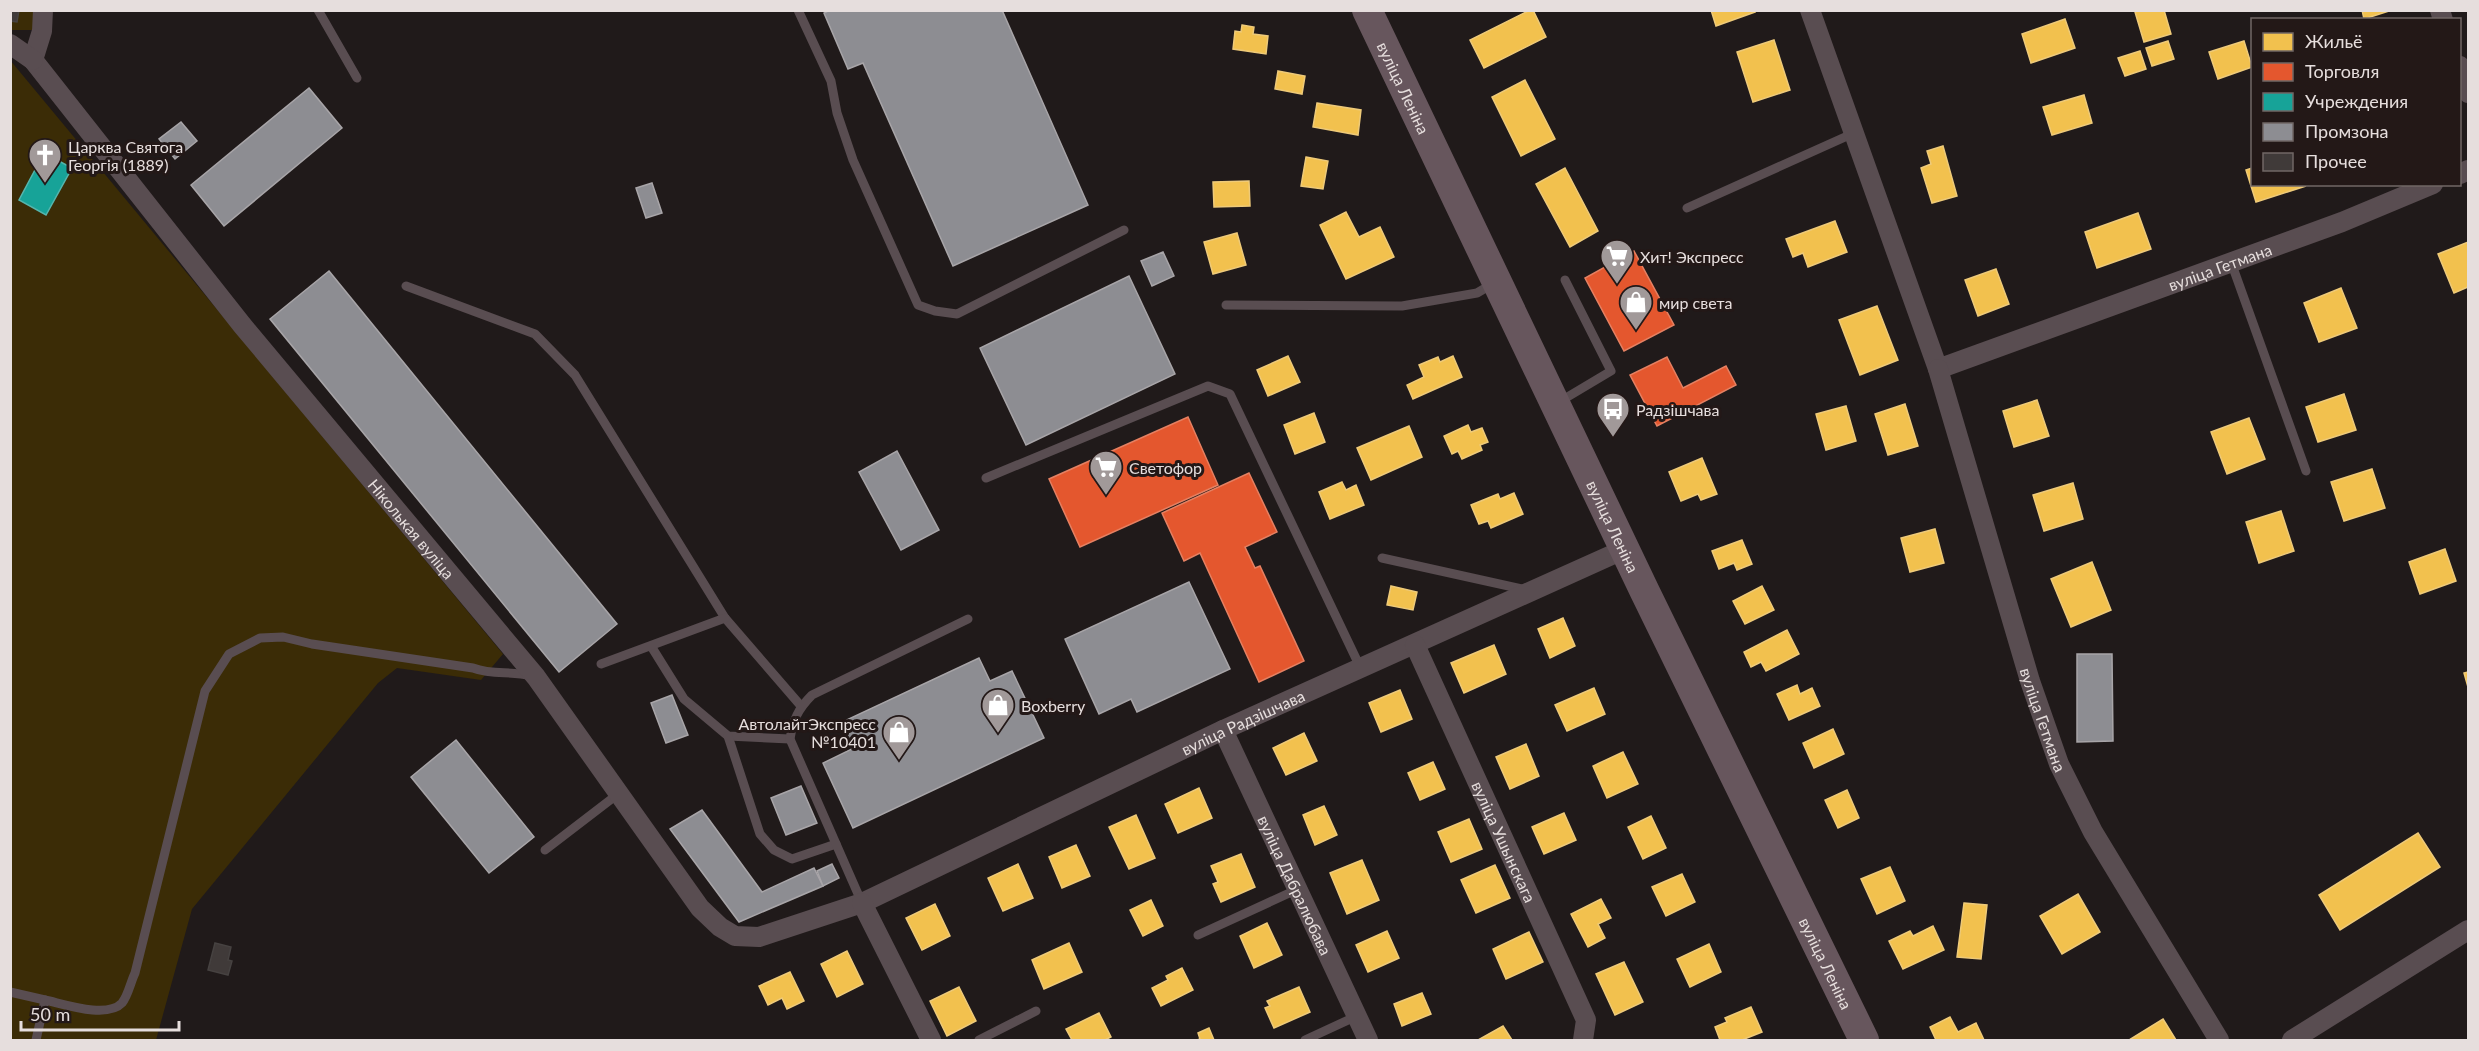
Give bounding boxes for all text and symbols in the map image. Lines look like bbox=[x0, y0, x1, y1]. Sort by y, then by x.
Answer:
legend bbox=[2251, 18, 2461, 186]
text: Жильё bbox=[2305, 30, 2363, 52]
street label: вуліца Леніна bbox=[1374, 38, 1434, 137]
text: Торговля bbox=[2305, 60, 2379, 82]
text: Учреждения bbox=[2305, 90, 2408, 112]
text: Промзона bbox=[2305, 120, 2388, 142]
church icon: Царква Святога Георгія (1889) bbox=[27, 137, 63, 184]
place label: Царква Святога Георгія (1889) bbox=[68, 137, 183, 174]
text: Прочее bbox=[2305, 150, 2367, 172]
supermarket icon: Хит! Экспресс bbox=[1599, 238, 1635, 285]
street label: вуліца Гетмана bbox=[2165, 239, 2274, 294]
place label: Хит! Экспресс bbox=[1640, 247, 1744, 266]
shop icon: мир света bbox=[1618, 284, 1654, 331]
place label: мир света bbox=[1659, 293, 1732, 312]
bus stop icon: Радзішчава bbox=[1595, 391, 1631, 438]
place label: Радзішчава bbox=[1636, 400, 1719, 419]
supermarket icon: Светофор bbox=[1088, 449, 1124, 496]
place label: Светофор bbox=[1129, 458, 1202, 477]
street label: Ніколькая вуліца bbox=[365, 475, 459, 582]
street label: вуліца Леніна bbox=[1583, 477, 1644, 575]
street label: вуліца Гетмана bbox=[2017, 665, 2071, 775]
street label: вуліца Радзішчава bbox=[1178, 685, 1307, 758]
shop icon: Boxberry bbox=[980, 687, 1016, 734]
place label: Boxberry bbox=[1021, 696, 1086, 715]
place label: АвтолайтЭкспресс №10401 bbox=[738, 714, 876, 751]
shop icon: АвтолайтЭкспресс №10401 bbox=[881, 714, 917, 761]
street label: вуліца Ушынскага bbox=[1469, 778, 1540, 905]
street label: вуліца Дабралюбава bbox=[1255, 812, 1336, 958]
street label: вуліца Леніна bbox=[1796, 914, 1857, 1012]
scale bar bbox=[21, 994, 178, 1032]
text: 50 m bbox=[30, 1003, 70, 1025]

